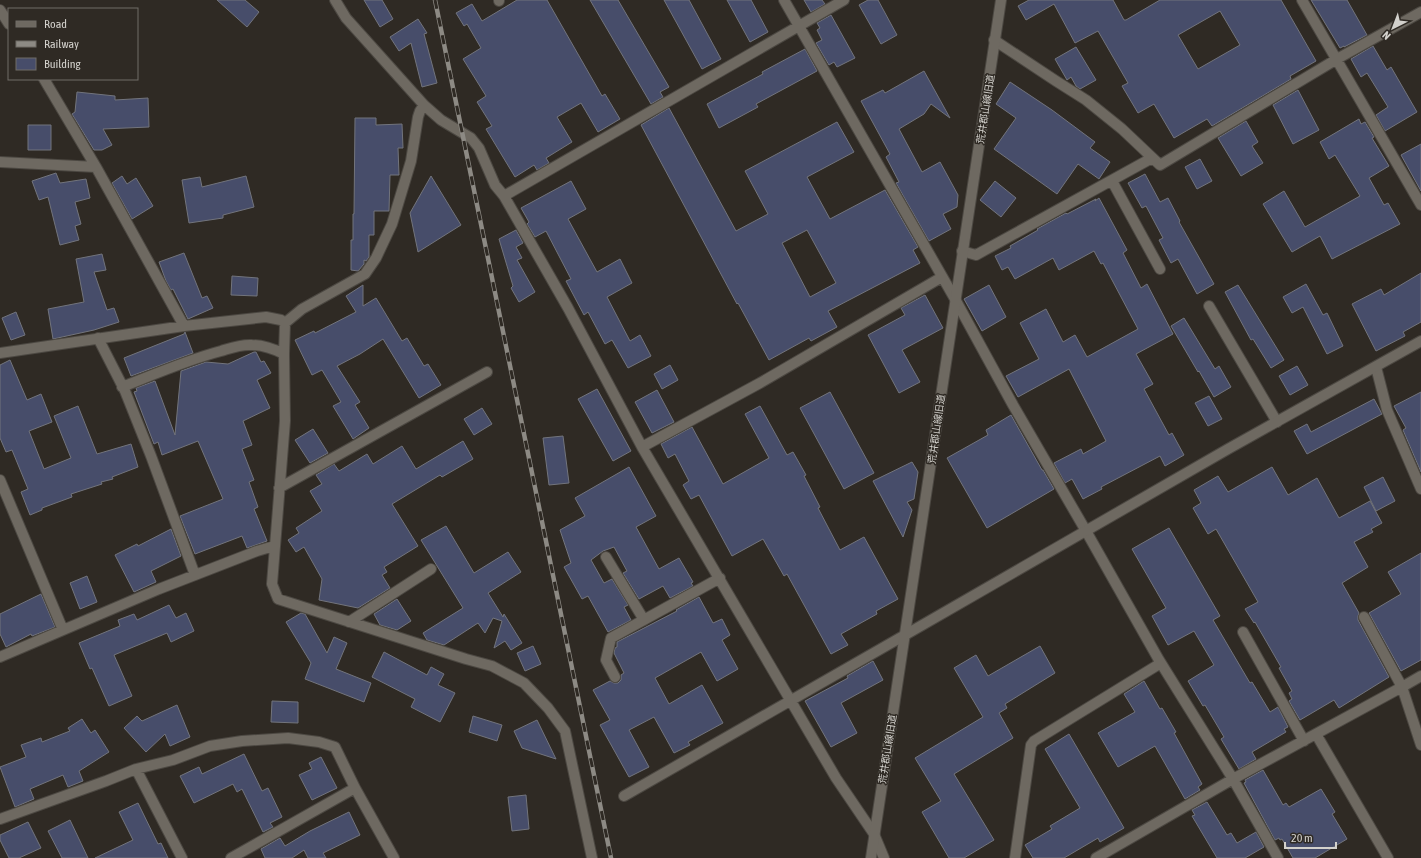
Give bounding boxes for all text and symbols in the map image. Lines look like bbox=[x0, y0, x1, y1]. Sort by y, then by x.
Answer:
legend bbox=[8, 8, 138, 80]
north arrow bbox=[1373, 8, 1413, 48]
text: Road bbox=[44, 17, 67, 31]
text: N bbox=[1380, 29, 1393, 42]
text: Railway bbox=[44, 37, 79, 51]
text: Building bbox=[44, 57, 82, 71]
street label: 荒井郡山線旧道 bbox=[975, 74, 996, 145]
street label: 荒井郡山線旧道 bbox=[926, 394, 947, 464]
street label: 荒井郡山線旧道 bbox=[877, 714, 898, 785]
scale bar bbox=[1285, 824, 1336, 850]
text: 20 m bbox=[1291, 831, 1313, 845]

